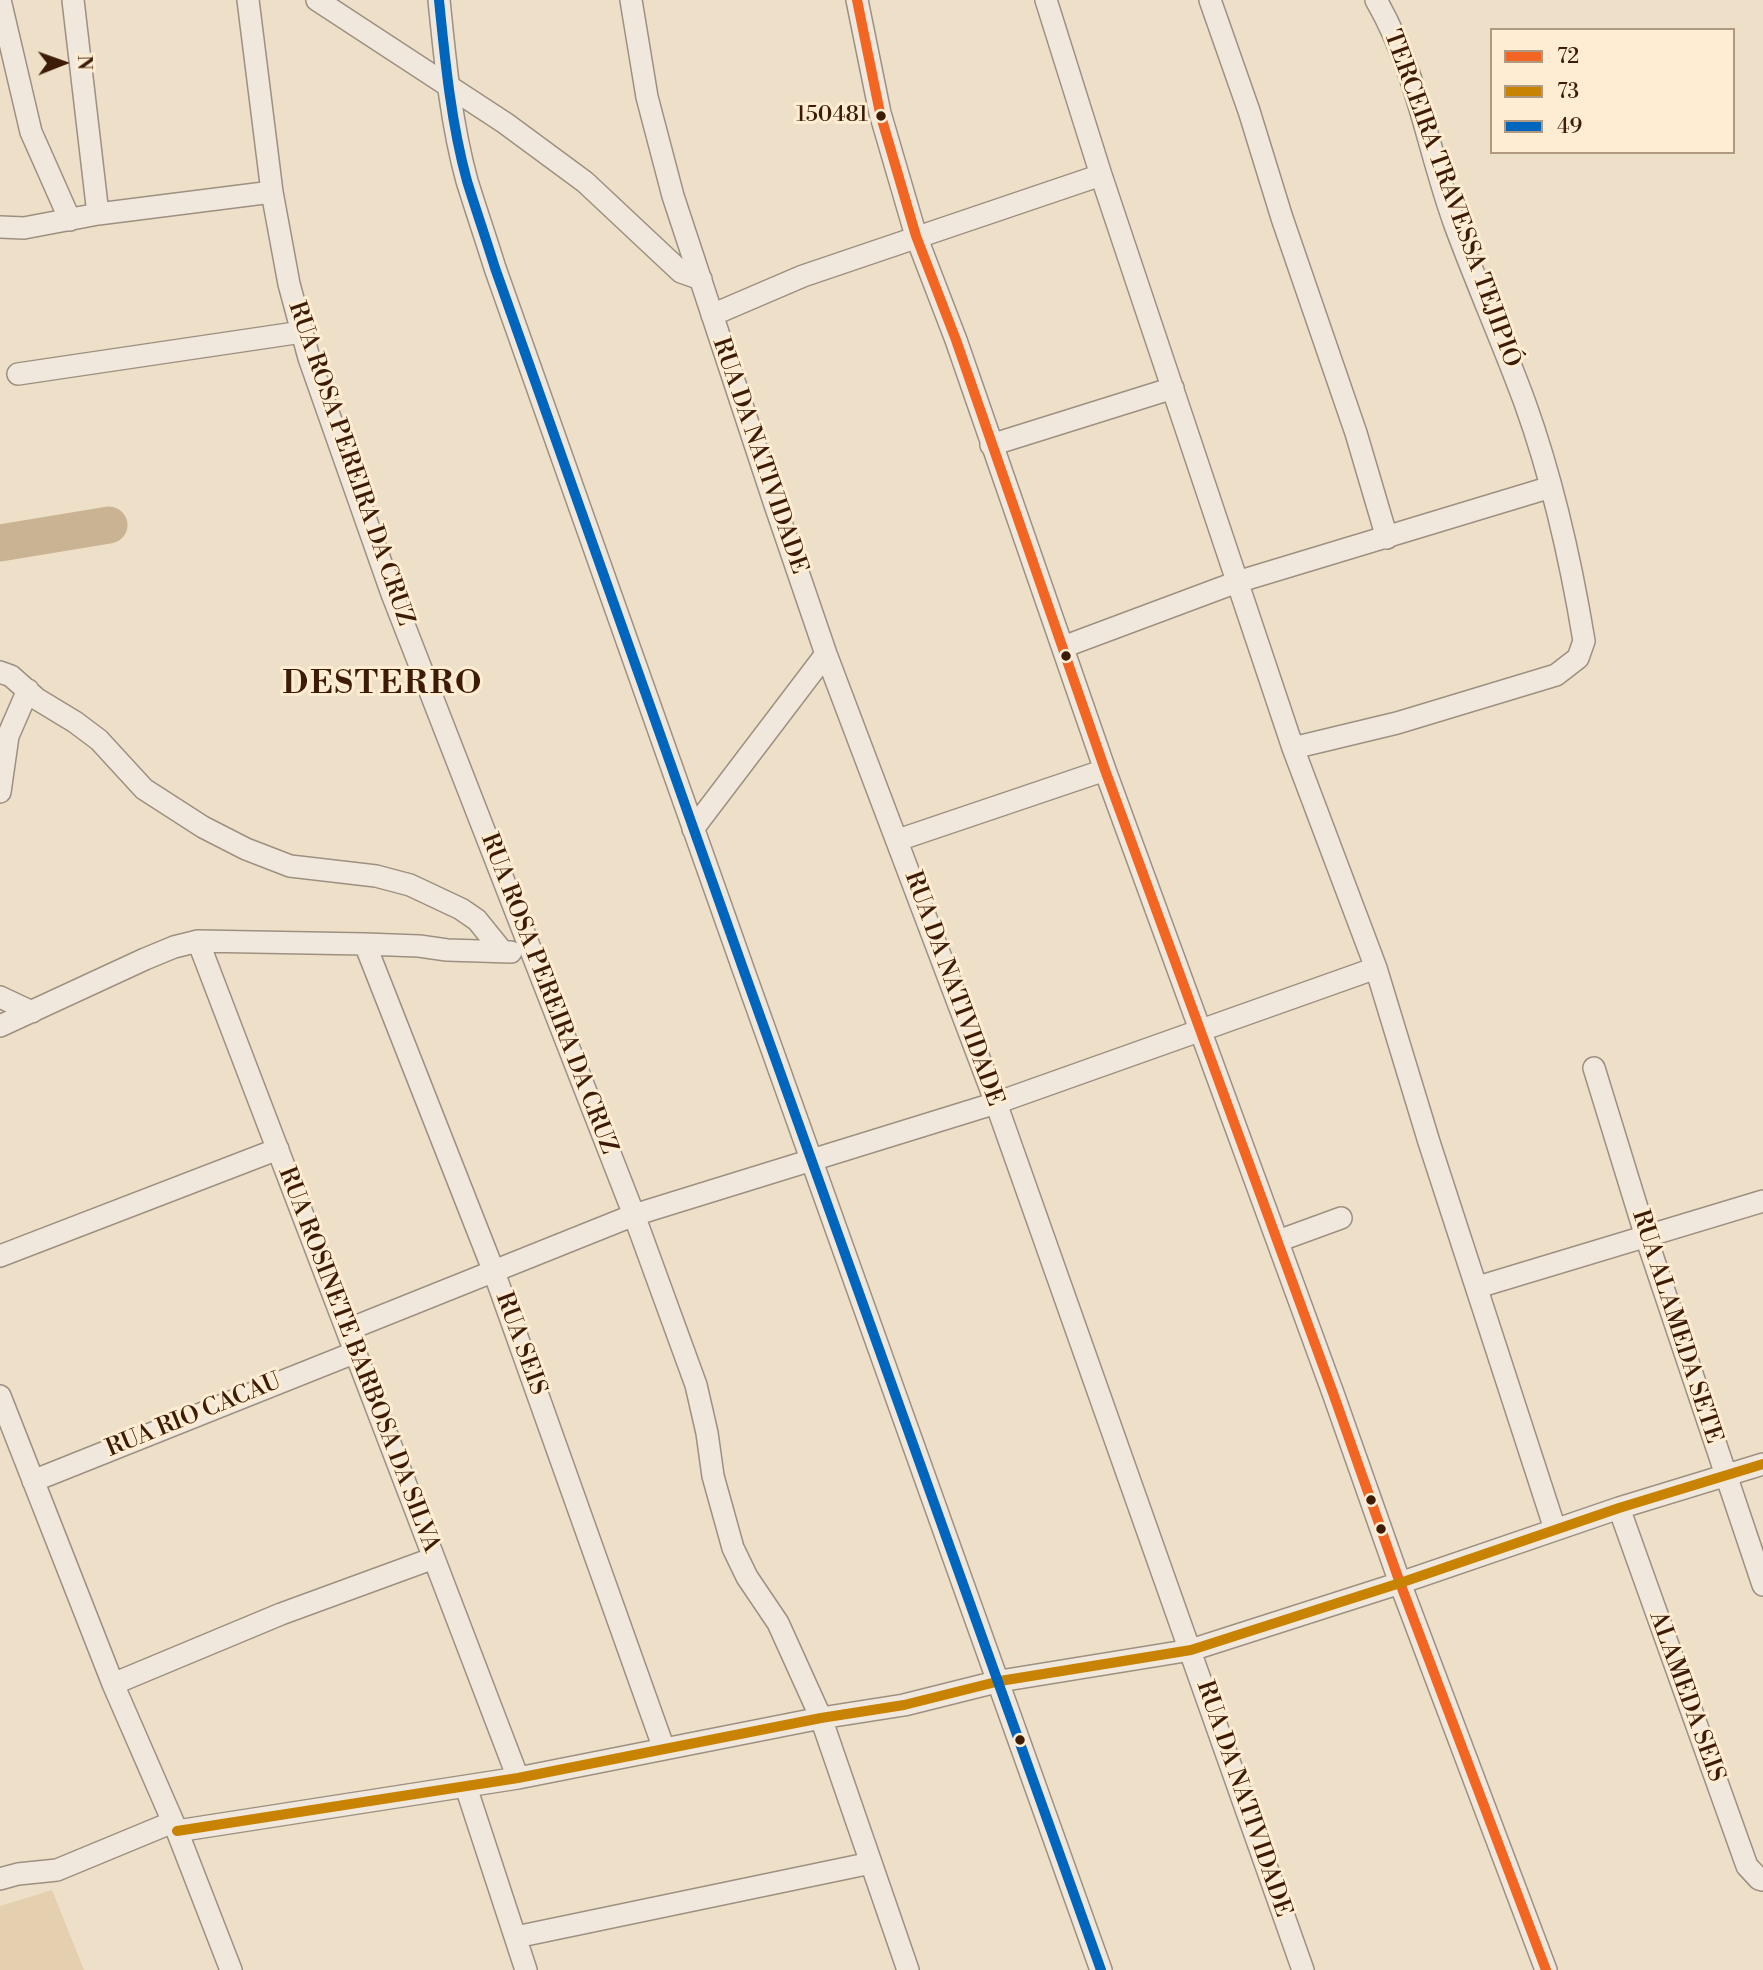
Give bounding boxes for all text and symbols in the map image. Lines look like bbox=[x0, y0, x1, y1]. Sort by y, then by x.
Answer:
street label: TERCEIRA TRAVESSA TEJIPIÓ bbox=[1376, 26, 1526, 372]
north arrow bbox=[28, 28, 98, 98]
legend bbox=[1490, 28, 1735, 154]
text: 72 bbox=[1557, 44, 1579, 70]
text: N bbox=[72, 55, 96, 70]
text: 73 bbox=[1557, 79, 1579, 105]
place label: 150481 bbox=[796, 103, 868, 129]
marker: 150481 bbox=[874, 109, 888, 123]
text: 49 bbox=[1557, 114, 1582, 140]
street label: RUA ROSA PEREIRA DA CRUZ bbox=[281, 298, 419, 630]
street label: RUA DA NATIVIDADE bbox=[705, 334, 813, 578]
unlabelled marker bbox=[1059, 649, 1073, 663]
district label: DESTERRO bbox=[284, 666, 482, 704]
street label: RUA ROSA PEREIRA DA CRUZ bbox=[473, 830, 623, 1158]
street label: RUA DA NATIVIDADE bbox=[897, 868, 1009, 1110]
street label: RUA ROSINETE BARBOSA DA SILVA bbox=[271, 1163, 445, 1557]
street label: RUA ALAMEDA SETE bbox=[1625, 1206, 1727, 1448]
street label: RUA SEIS bbox=[488, 1289, 552, 1399]
street label: RUA RIO CACAU bbox=[102, 1368, 286, 1464]
unlabelled marker bbox=[1364, 1493, 1378, 1507]
unlabelled marker bbox=[1374, 1522, 1388, 1536]
street label: ALAMEDA SEIS bbox=[1642, 1608, 1730, 1786]
street label: RUA DA NATIVIDADE bbox=[1189, 1677, 1297, 1921]
unlabelled marker bbox=[1013, 1733, 1027, 1747]

